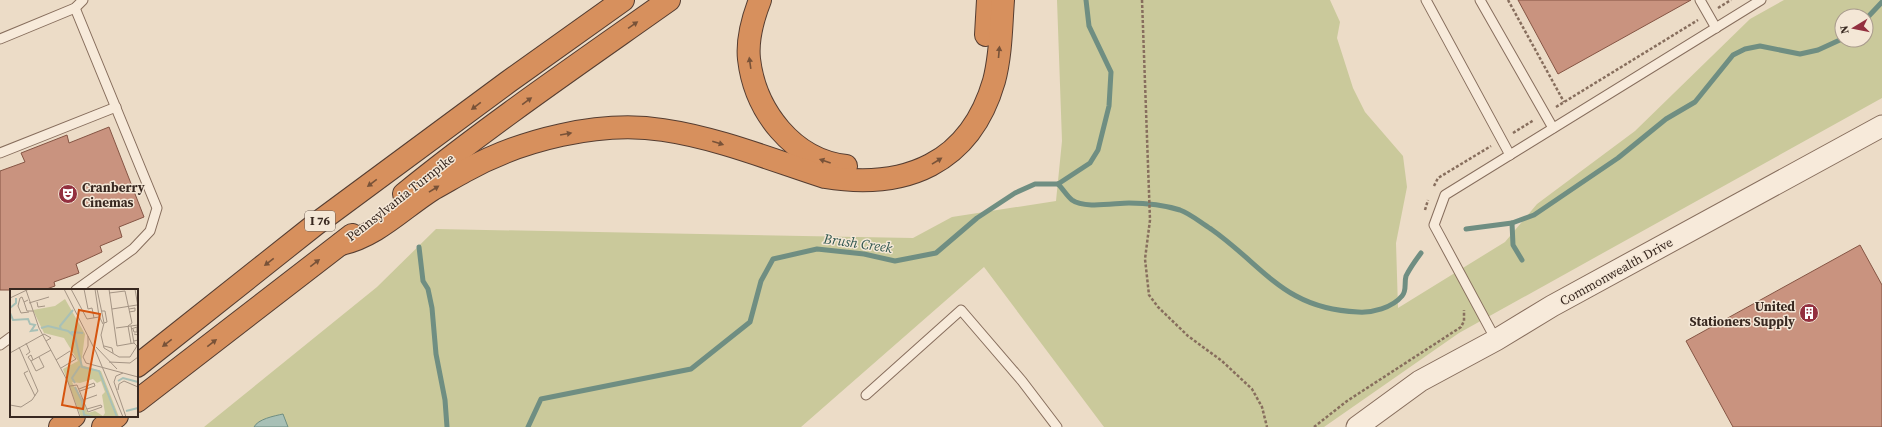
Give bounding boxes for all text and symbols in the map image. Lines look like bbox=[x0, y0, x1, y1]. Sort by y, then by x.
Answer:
north arrow bbox=[1834, 8, 1874, 48]
one-way arrow bbox=[628, 21, 638, 29]
text: N bbox=[1837, 24, 1853, 35]
one-way arrow bbox=[996, 46, 1003, 58]
one-way arrow bbox=[747, 57, 753, 69]
one-way arrow bbox=[522, 97, 533, 105]
one-way arrow bbox=[471, 101, 482, 110]
one-way arrow bbox=[560, 131, 572, 137]
one-way arrow bbox=[713, 140, 725, 146]
street label: Pennsylvania Turnpike bbox=[343, 150, 458, 245]
one-way arrow bbox=[932, 157, 942, 165]
one-way arrow bbox=[819, 158, 831, 164]
place label: Cranberry Cinemas bbox=[82, 179, 145, 211]
one-way arrow bbox=[367, 179, 377, 187]
theatre icon: Cranberry Cinemas bbox=[57, 183, 79, 205]
one-way arrow bbox=[429, 185, 439, 193]
road number: I 76 bbox=[305, 211, 335, 231]
water label: Brush Creek bbox=[821, 228, 894, 258]
street label: Commonwealth Drive bbox=[1557, 233, 1676, 310]
one-way arrow bbox=[263, 258, 274, 266]
one-way arrow bbox=[310, 259, 321, 268]
inset map bbox=[10, 289, 138, 417]
place label: United Stationers Supply bbox=[1690, 298, 1795, 330]
building icon: United Stationers Supply bbox=[1798, 302, 1820, 324]
one-way arrow bbox=[161, 338, 172, 347]
one-way arrow bbox=[207, 338, 218, 347]

